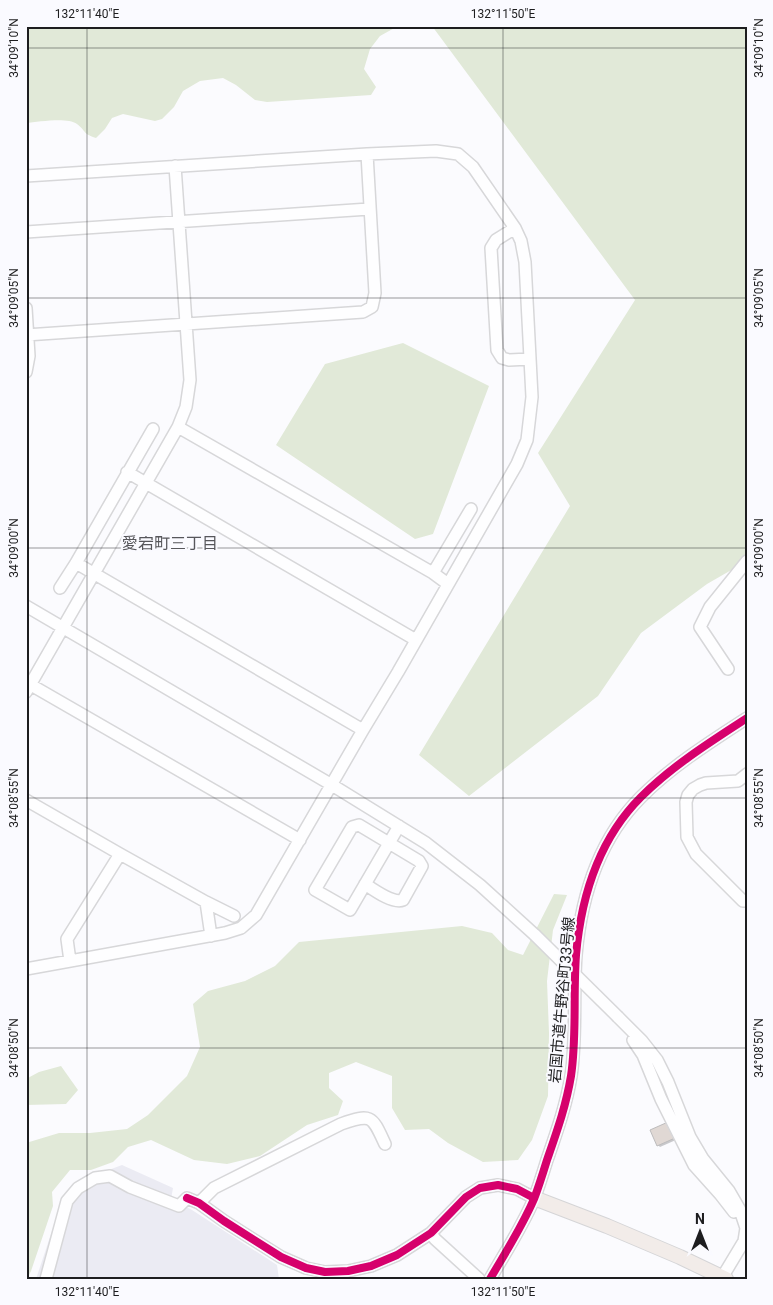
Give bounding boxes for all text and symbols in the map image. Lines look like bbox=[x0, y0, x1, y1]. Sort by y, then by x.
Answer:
text: 132°11'40"E bbox=[55, 7, 119, 21]
text: 132°11'50"E bbox=[471, 7, 535, 21]
text: 34°09'10"N bbox=[7, 18, 21, 78]
text: 34°09'10"N bbox=[752, 18, 766, 78]
text: 34°09'05"N bbox=[7, 268, 21, 328]
text: 34°09'05"N bbox=[752, 268, 766, 328]
text: 34°09'00"N bbox=[7, 518, 21, 578]
text: 34°09'00"N bbox=[752, 518, 766, 578]
district label: 愛宕町三丁目 bbox=[122, 534, 218, 553]
text: 34°08'55"N bbox=[7, 768, 21, 828]
text: 34°08'55"N bbox=[752, 768, 766, 828]
street label: 岩国市道牛野谷町33号線 bbox=[546, 916, 578, 1084]
text: 34°08'50"N bbox=[7, 1018, 21, 1078]
text: 34°08'50"N bbox=[752, 1018, 766, 1078]
north arrow bbox=[676, 1208, 726, 1258]
text: N bbox=[695, 1211, 705, 1227]
text: 132°11'40"E bbox=[55, 1285, 119, 1299]
text: 132°11'50"E bbox=[471, 1285, 535, 1299]

